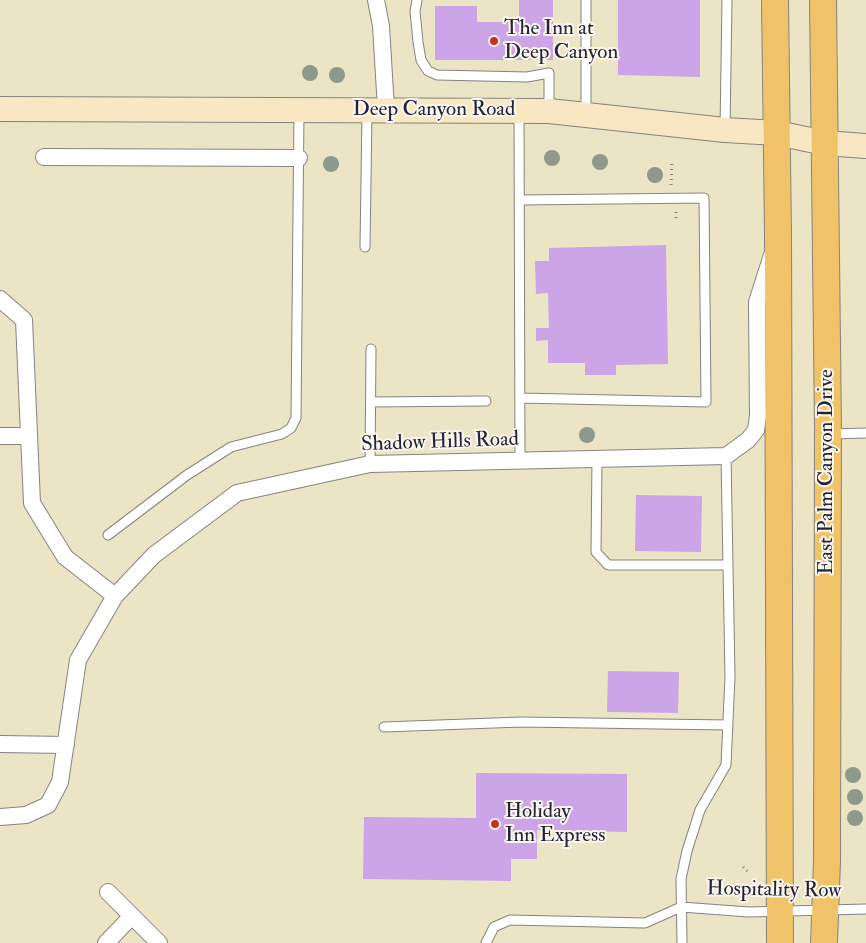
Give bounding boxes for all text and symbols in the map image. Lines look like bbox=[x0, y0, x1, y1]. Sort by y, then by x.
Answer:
place label: The Inn at Deep Canyon bbox=[504, 16, 618, 66]
marker: The Inn at Deep Canyon bbox=[488, 35, 500, 47]
street label: Deep Canyon Road bbox=[353, 97, 515, 123]
street label: East Palm Canyon Drive bbox=[814, 369, 840, 575]
street label: Shadow Hills Road bbox=[361, 428, 519, 458]
place label: Holiday Inn Express bbox=[505, 799, 605, 849]
marker: Holiday Inn Express bbox=[489, 818, 501, 830]
street label: Hospitality Row bbox=[706, 877, 842, 905]

